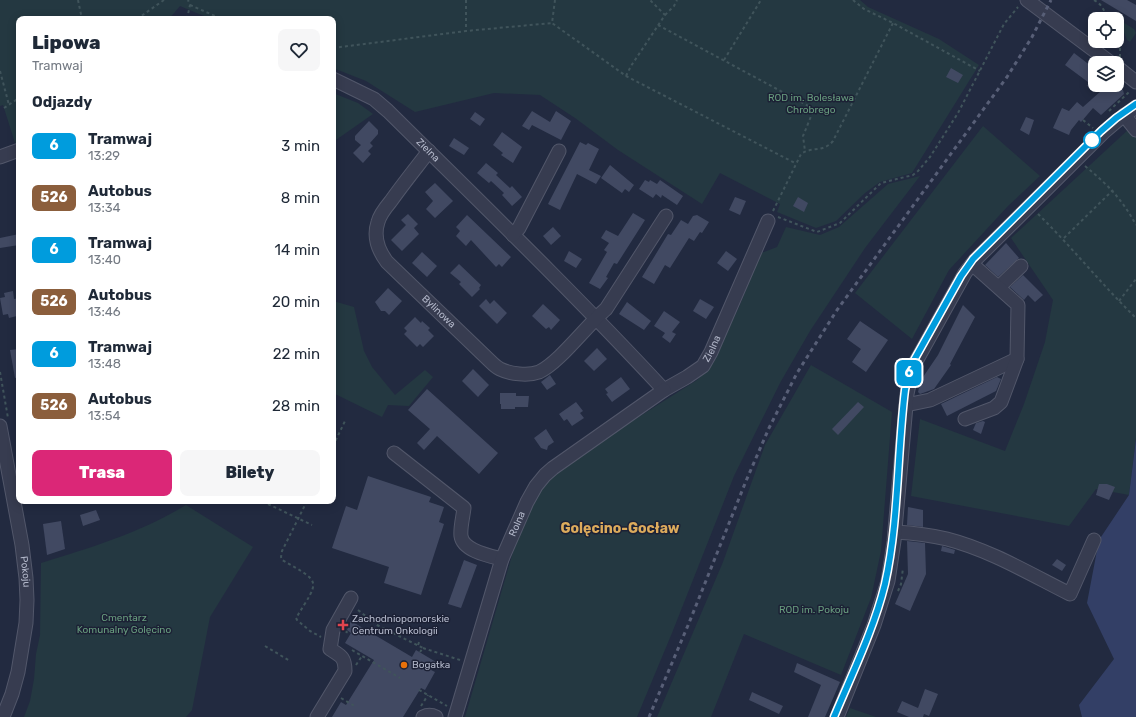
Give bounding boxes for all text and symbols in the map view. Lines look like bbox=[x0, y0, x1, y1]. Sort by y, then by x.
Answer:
map controls bbox=[1088, 12, 1124, 92]
button: locate bbox=[1088, 12, 1124, 48]
button: heart bbox=[278, 29, 320, 71]
text: Lipowa bbox=[32, 31, 101, 54]
button: layers bbox=[1088, 56, 1124, 92]
text: Tramwaj bbox=[32, 58, 83, 73]
park label: ROD im. Bolesława Chrobrego bbox=[768, 92, 854, 116]
text: Odjazdy bbox=[32, 93, 92, 111]
text: Tramwaj bbox=[88, 130, 152, 148]
unlabelled marker bbox=[1083, 131, 1101, 149]
street label: Zielna bbox=[414, 136, 442, 164]
text: 6 bbox=[49, 137, 59, 154]
text: 3 min bbox=[281, 137, 320, 155]
text: 13:29 bbox=[88, 148, 120, 163]
text: Autobus bbox=[88, 182, 152, 200]
text: 526 bbox=[40, 189, 68, 206]
text: 8 min bbox=[281, 189, 320, 207]
text: 13:34 bbox=[88, 200, 121, 215]
text: Tramwaj bbox=[88, 234, 152, 252]
text: 6 bbox=[49, 241, 59, 258]
text: 14 min bbox=[275, 241, 320, 259]
text: 13:40 bbox=[88, 252, 121, 267]
text: Autobus bbox=[88, 286, 152, 304]
text: 526 bbox=[40, 293, 68, 310]
text: 20 min bbox=[272, 293, 320, 311]
street label: Bylinowa bbox=[419, 293, 458, 331]
text: 13:46 bbox=[88, 304, 121, 319]
street label: Zielna bbox=[701, 334, 723, 364]
text: Tramwaj bbox=[88, 338, 152, 356]
text: 6 bbox=[49, 345, 59, 362]
text: 22 min bbox=[273, 345, 320, 363]
text: 13:48 bbox=[88, 356, 121, 371]
line badge: 6 bbox=[896, 360, 922, 386]
text: 6 bbox=[904, 364, 914, 381]
text: Autobus bbox=[88, 390, 152, 408]
text: 526 bbox=[40, 397, 68, 414]
text: 28 min bbox=[272, 397, 320, 415]
text: 13:54 bbox=[88, 408, 121, 423]
button: Trasa bbox=[32, 450, 172, 496]
button: Bilety bbox=[180, 450, 320, 496]
street label: Rolna bbox=[507, 510, 528, 538]
district label: Golęcino-Gocław bbox=[560, 520, 680, 537]
street label: Pokoju bbox=[17, 555, 32, 588]
park label: ROD im. Pokoju bbox=[779, 604, 849, 616]
park label: Cmentarz Komunalny Golęcino bbox=[77, 612, 171, 636]
place label: Zachodniopomorskie Centrum Onkologii bbox=[352, 613, 450, 637]
marker: Zachodniopomorskie Centrum Onkologii bbox=[337, 619, 349, 631]
place label: Bogatka bbox=[412, 659, 450, 671]
marker: Bogatka bbox=[399, 660, 409, 670]

